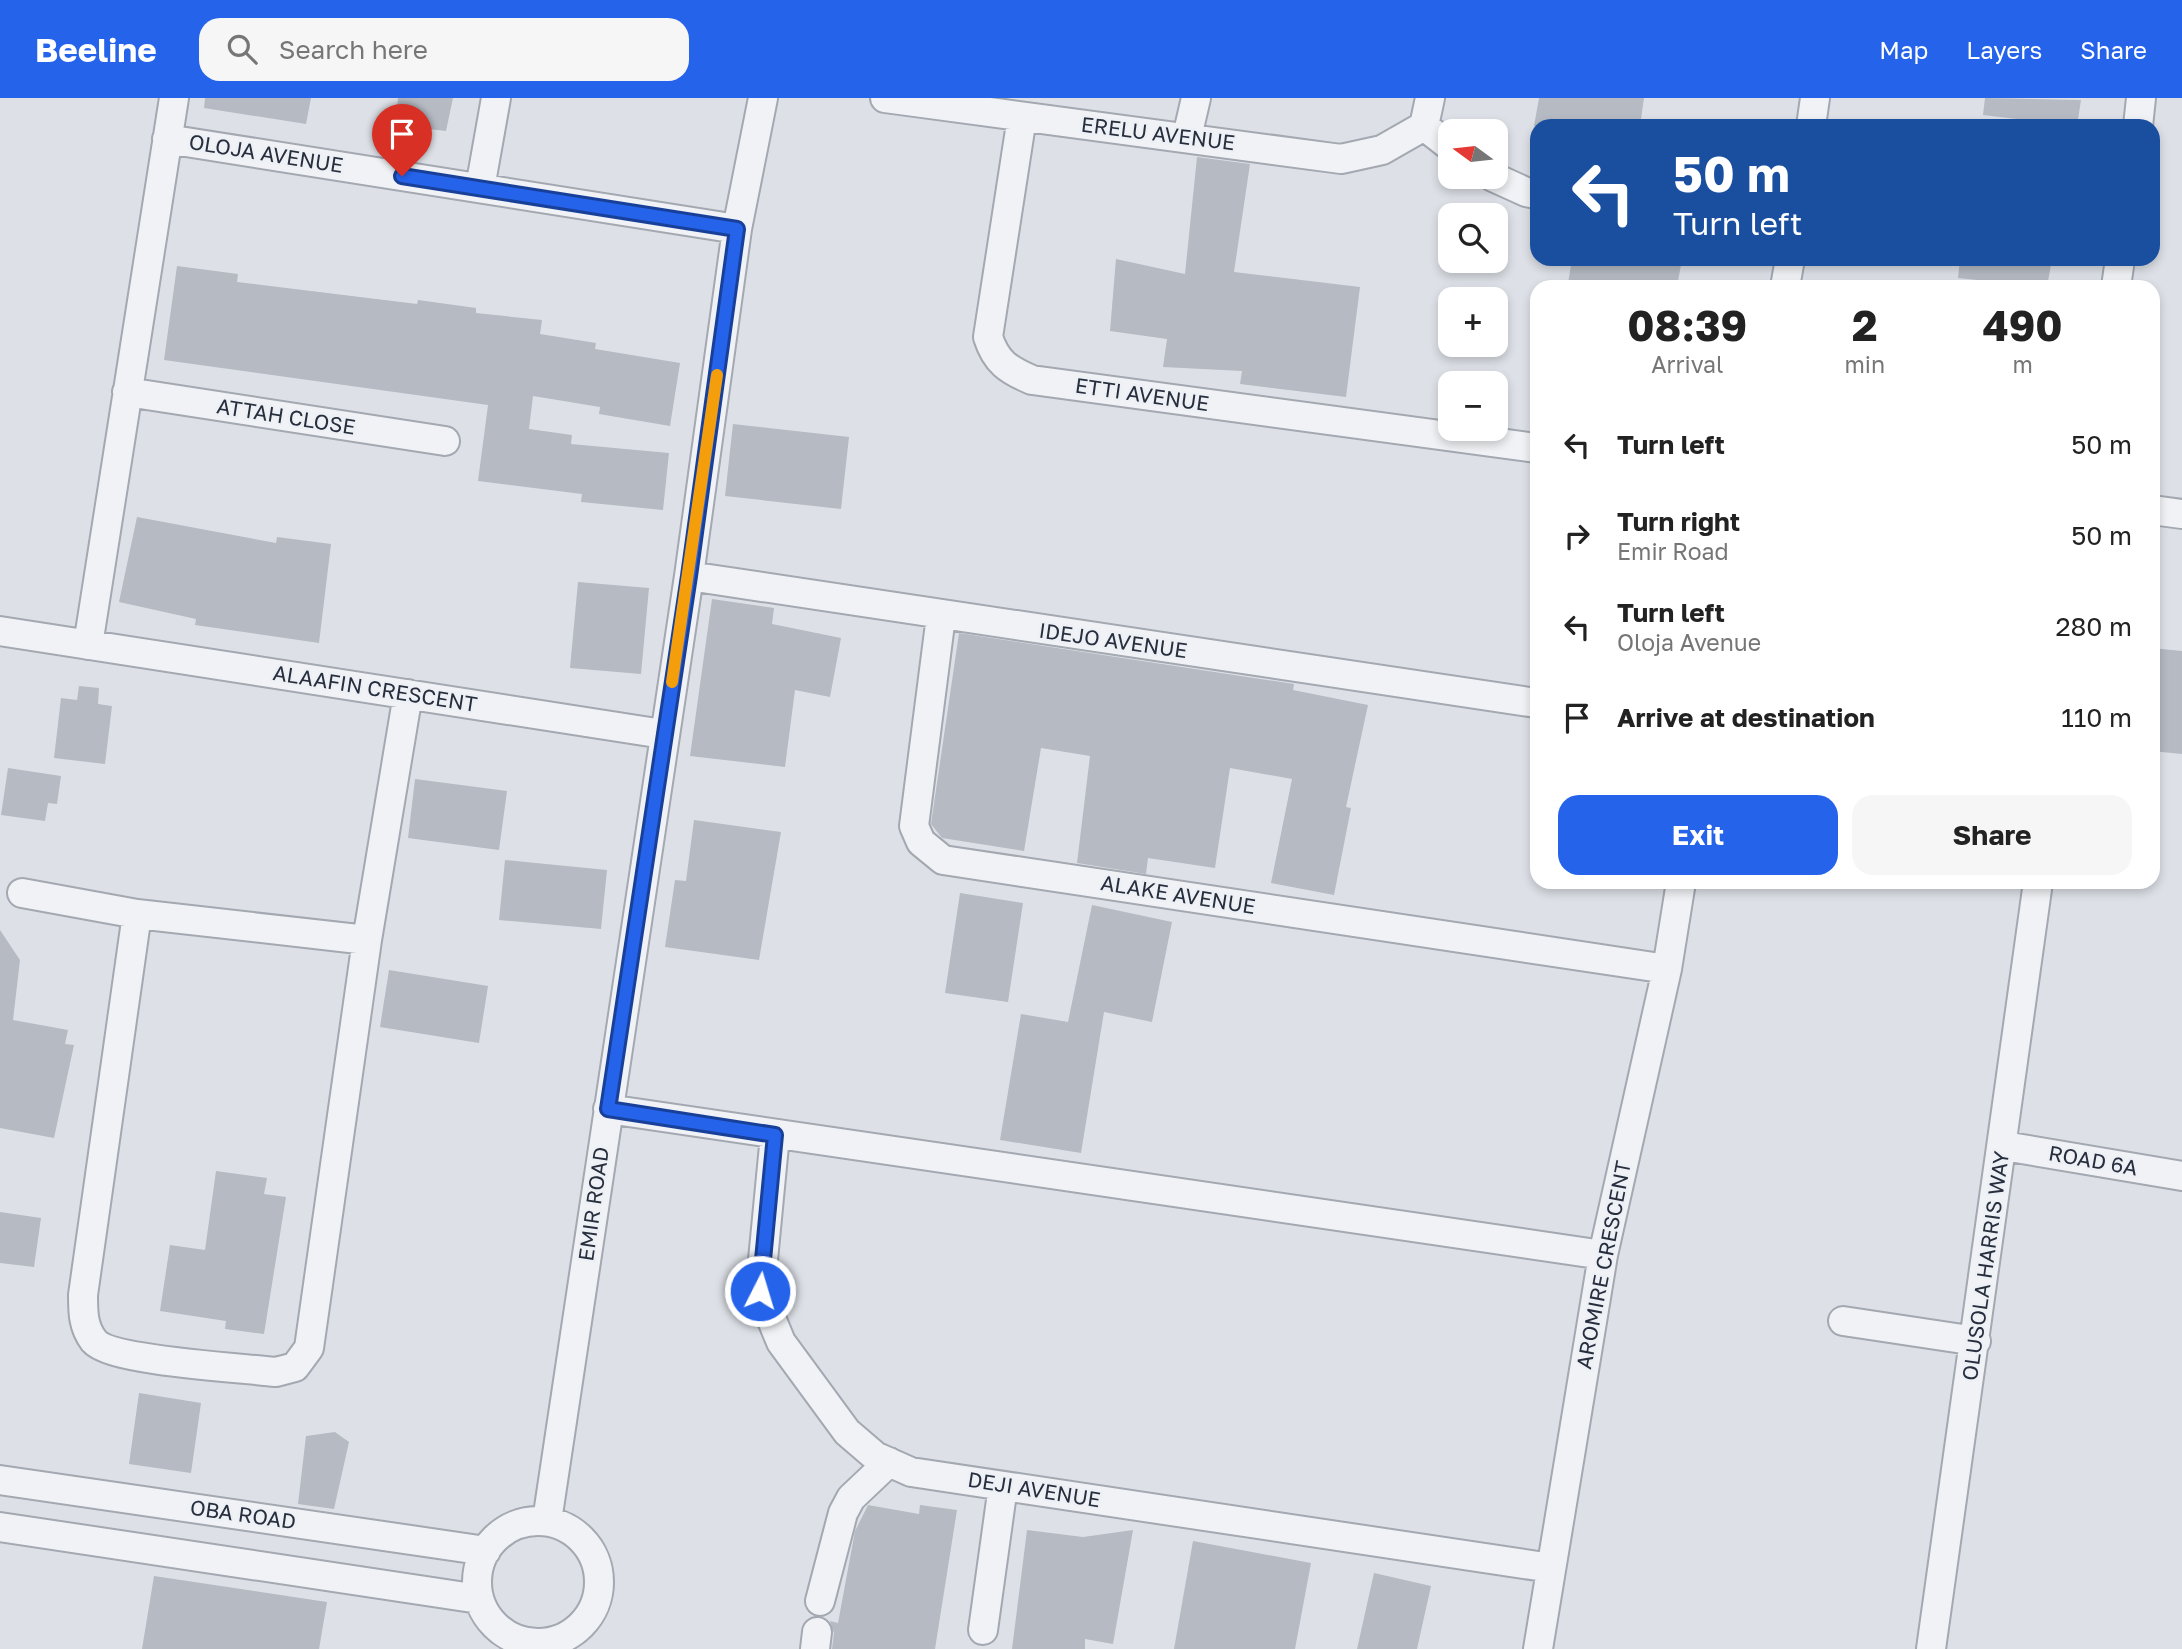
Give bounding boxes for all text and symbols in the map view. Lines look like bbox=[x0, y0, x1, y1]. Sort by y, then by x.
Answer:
search box bbox=[199, 18, 689, 81]
text: Beeline bbox=[35, 30, 157, 69]
icon: search bbox=[223, 30, 261, 68]
text: Search here bbox=[279, 34, 428, 65]
text: Map bbox=[1879, 35, 1928, 64]
text: Layers bbox=[1966, 35, 2042, 64]
text: Share bbox=[2080, 35, 2147, 64]
pin bbox=[372, 104, 432, 176]
street label: ERELU AVENUE bbox=[1080, 111, 1237, 155]
icon: arrive bbox=[383, 115, 421, 153]
north arrow bbox=[1438, 119, 1508, 189]
map controls bbox=[1438, 119, 1508, 441]
street label: OLOJA AVENUE bbox=[187, 128, 345, 178]
text: 50 m bbox=[1673, 144, 1790, 203]
icon: left bbox=[1558, 147, 1649, 238]
button: search bbox=[1438, 203, 1508, 273]
text: Turn left bbox=[1673, 204, 1802, 242]
button: + bbox=[1438, 287, 1508, 357]
text: 08:39 bbox=[1627, 300, 1747, 350]
text: 2 bbox=[1852, 300, 1878, 350]
text: 490 bbox=[1982, 300, 2063, 350]
text: Arrival bbox=[1651, 350, 1723, 378]
text: min bbox=[1844, 350, 1885, 378]
text: m bbox=[2012, 350, 2033, 378]
button: − bbox=[1438, 371, 1508, 441]
street label: ETTI AVENUE bbox=[1074, 372, 1211, 416]
street label: ATTAH CLOSE bbox=[215, 392, 357, 440]
icon: left bbox=[1558, 426, 1596, 464]
text: Turn left bbox=[1617, 429, 1725, 460]
text: 50 m bbox=[2071, 429, 2132, 460]
text: Turn right bbox=[1617, 506, 1740, 537]
icon: right bbox=[1558, 517, 1596, 555]
text: 50 m bbox=[2071, 520, 2132, 551]
text: Emir Road bbox=[1617, 537, 1729, 565]
text: Turn left bbox=[1617, 597, 1725, 628]
icon: left bbox=[1558, 608, 1596, 646]
text: 280 m bbox=[2055, 611, 2132, 642]
street label: IDEJO AVENUE bbox=[1037, 617, 1189, 663]
text: Oloja Avenue bbox=[1617, 628, 1761, 656]
street label: ALAAFIN CRESCENT bbox=[271, 659, 479, 717]
icon: arrive bbox=[1558, 699, 1596, 737]
text: Arrive at destination bbox=[1617, 702, 1875, 733]
text: 110 m bbox=[2061, 702, 2132, 733]
button: Exit bbox=[1558, 795, 1838, 875]
button: Share bbox=[1852, 795, 2132, 875]
street label: ALAKE AVENUE bbox=[1099, 869, 1257, 919]
street label: ROAD 6A bbox=[2046, 1139, 2140, 1181]
street label: EMIR ROAD bbox=[572, 1145, 614, 1263]
street label: OLUSOLA HARRIS WAY bbox=[1956, 1149, 2014, 1382]
street label: AROMIRE CRESCENT bbox=[1570, 1158, 1636, 1371]
position arrow bbox=[723, 1254, 797, 1328]
street label: DEJI AVENUE bbox=[966, 1466, 1102, 1512]
street label: OBA ROAD bbox=[189, 1494, 298, 1534]

